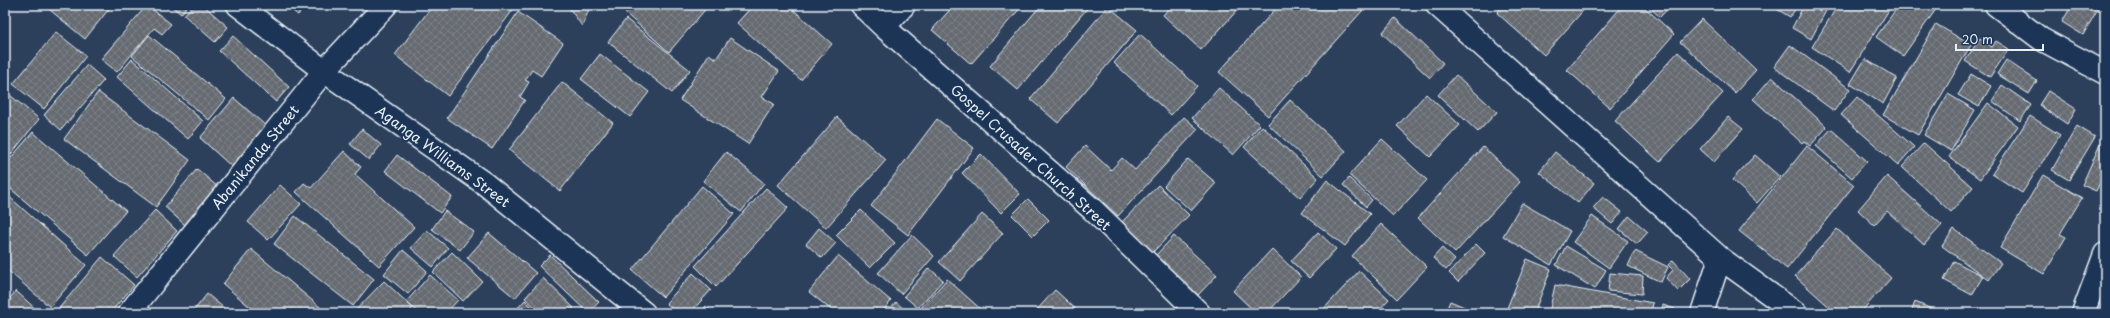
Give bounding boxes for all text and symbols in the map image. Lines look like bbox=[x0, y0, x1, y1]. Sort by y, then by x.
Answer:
scale bar bbox=[1956, 26, 2043, 52]
text: 20 m bbox=[1962, 30, 1993, 48]
street label: Gospel Crusader Church Street bbox=[946, 79, 1116, 235]
street label: Abanikanda Street bbox=[206, 100, 304, 214]
street label: Aganga Williams Street bbox=[371, 100, 515, 212]

